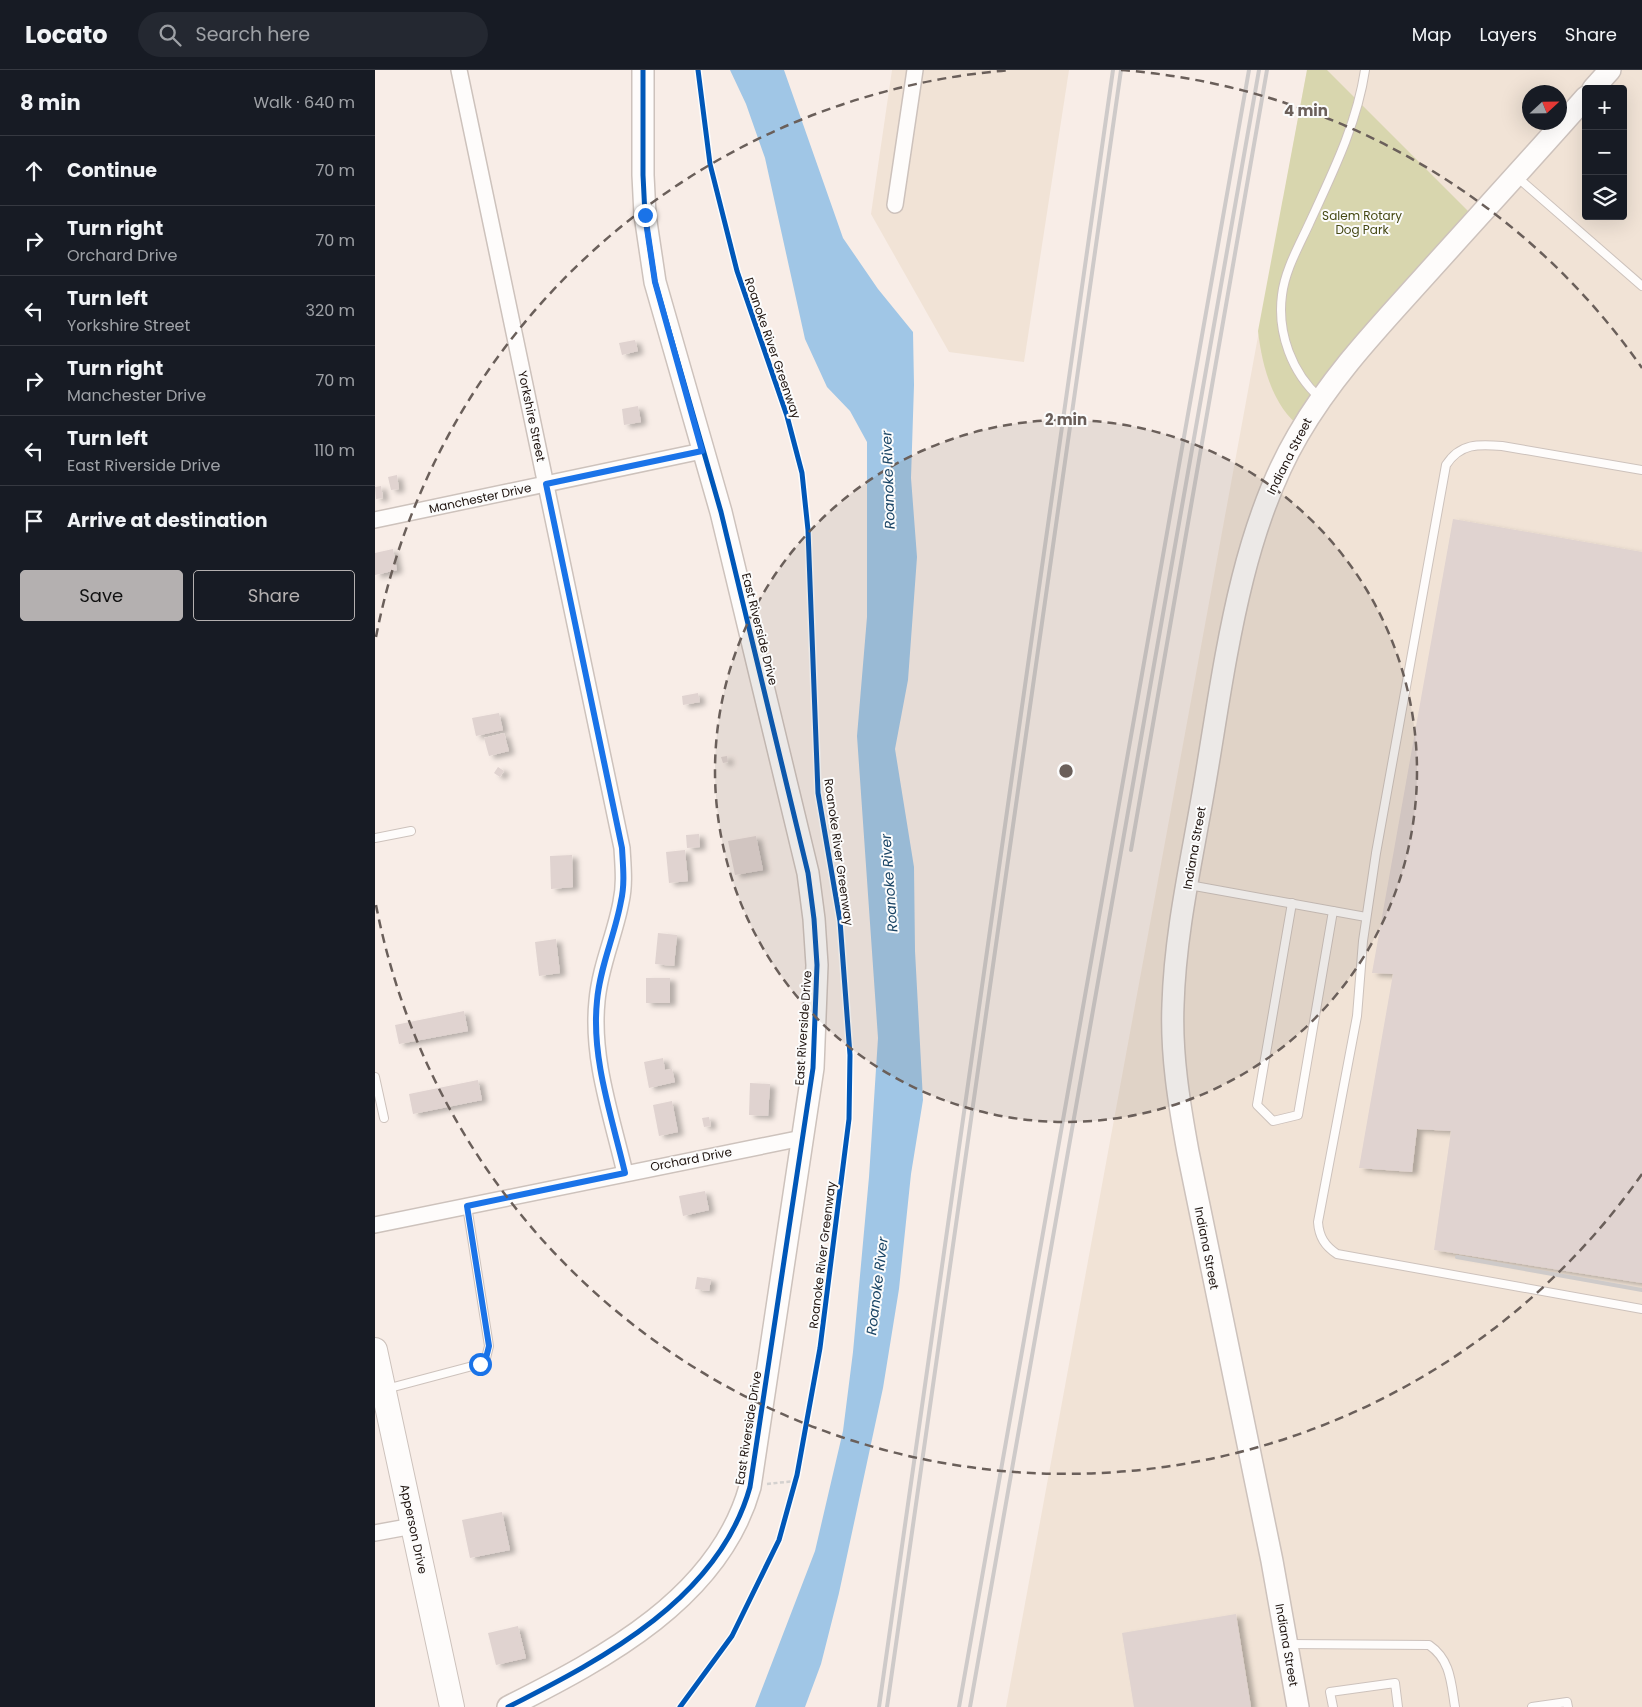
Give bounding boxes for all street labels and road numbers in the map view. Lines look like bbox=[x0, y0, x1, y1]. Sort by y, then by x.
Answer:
street label: Roanoke River Greenway bbox=[741, 275, 805, 421]
street label: Yorkshire Street bbox=[514, 369, 550, 463]
street label: Indiana Street bbox=[1262, 415, 1316, 497]
street label: Manchester Drive bbox=[427, 479, 533, 517]
street label: East Riverside Drive bbox=[738, 571, 782, 687]
street label: Roanoke River Greenway bbox=[820, 777, 858, 927]
street label: Indiana Street bbox=[1178, 805, 1210, 891]
street label: East Riverside Drive bbox=[791, 970, 815, 1086]
street label: Orchard Drive bbox=[649, 1143, 733, 1175]
street label: Roanoke River Greenway bbox=[805, 1180, 840, 1330]
street label: Indiana Street bbox=[1191, 1205, 1223, 1291]
street label: East Riverside Drive bbox=[731, 1370, 765, 1486]
street label: Apperson Drive bbox=[396, 1483, 432, 1575]
street label: Indiana Street bbox=[1271, 1602, 1303, 1688]

